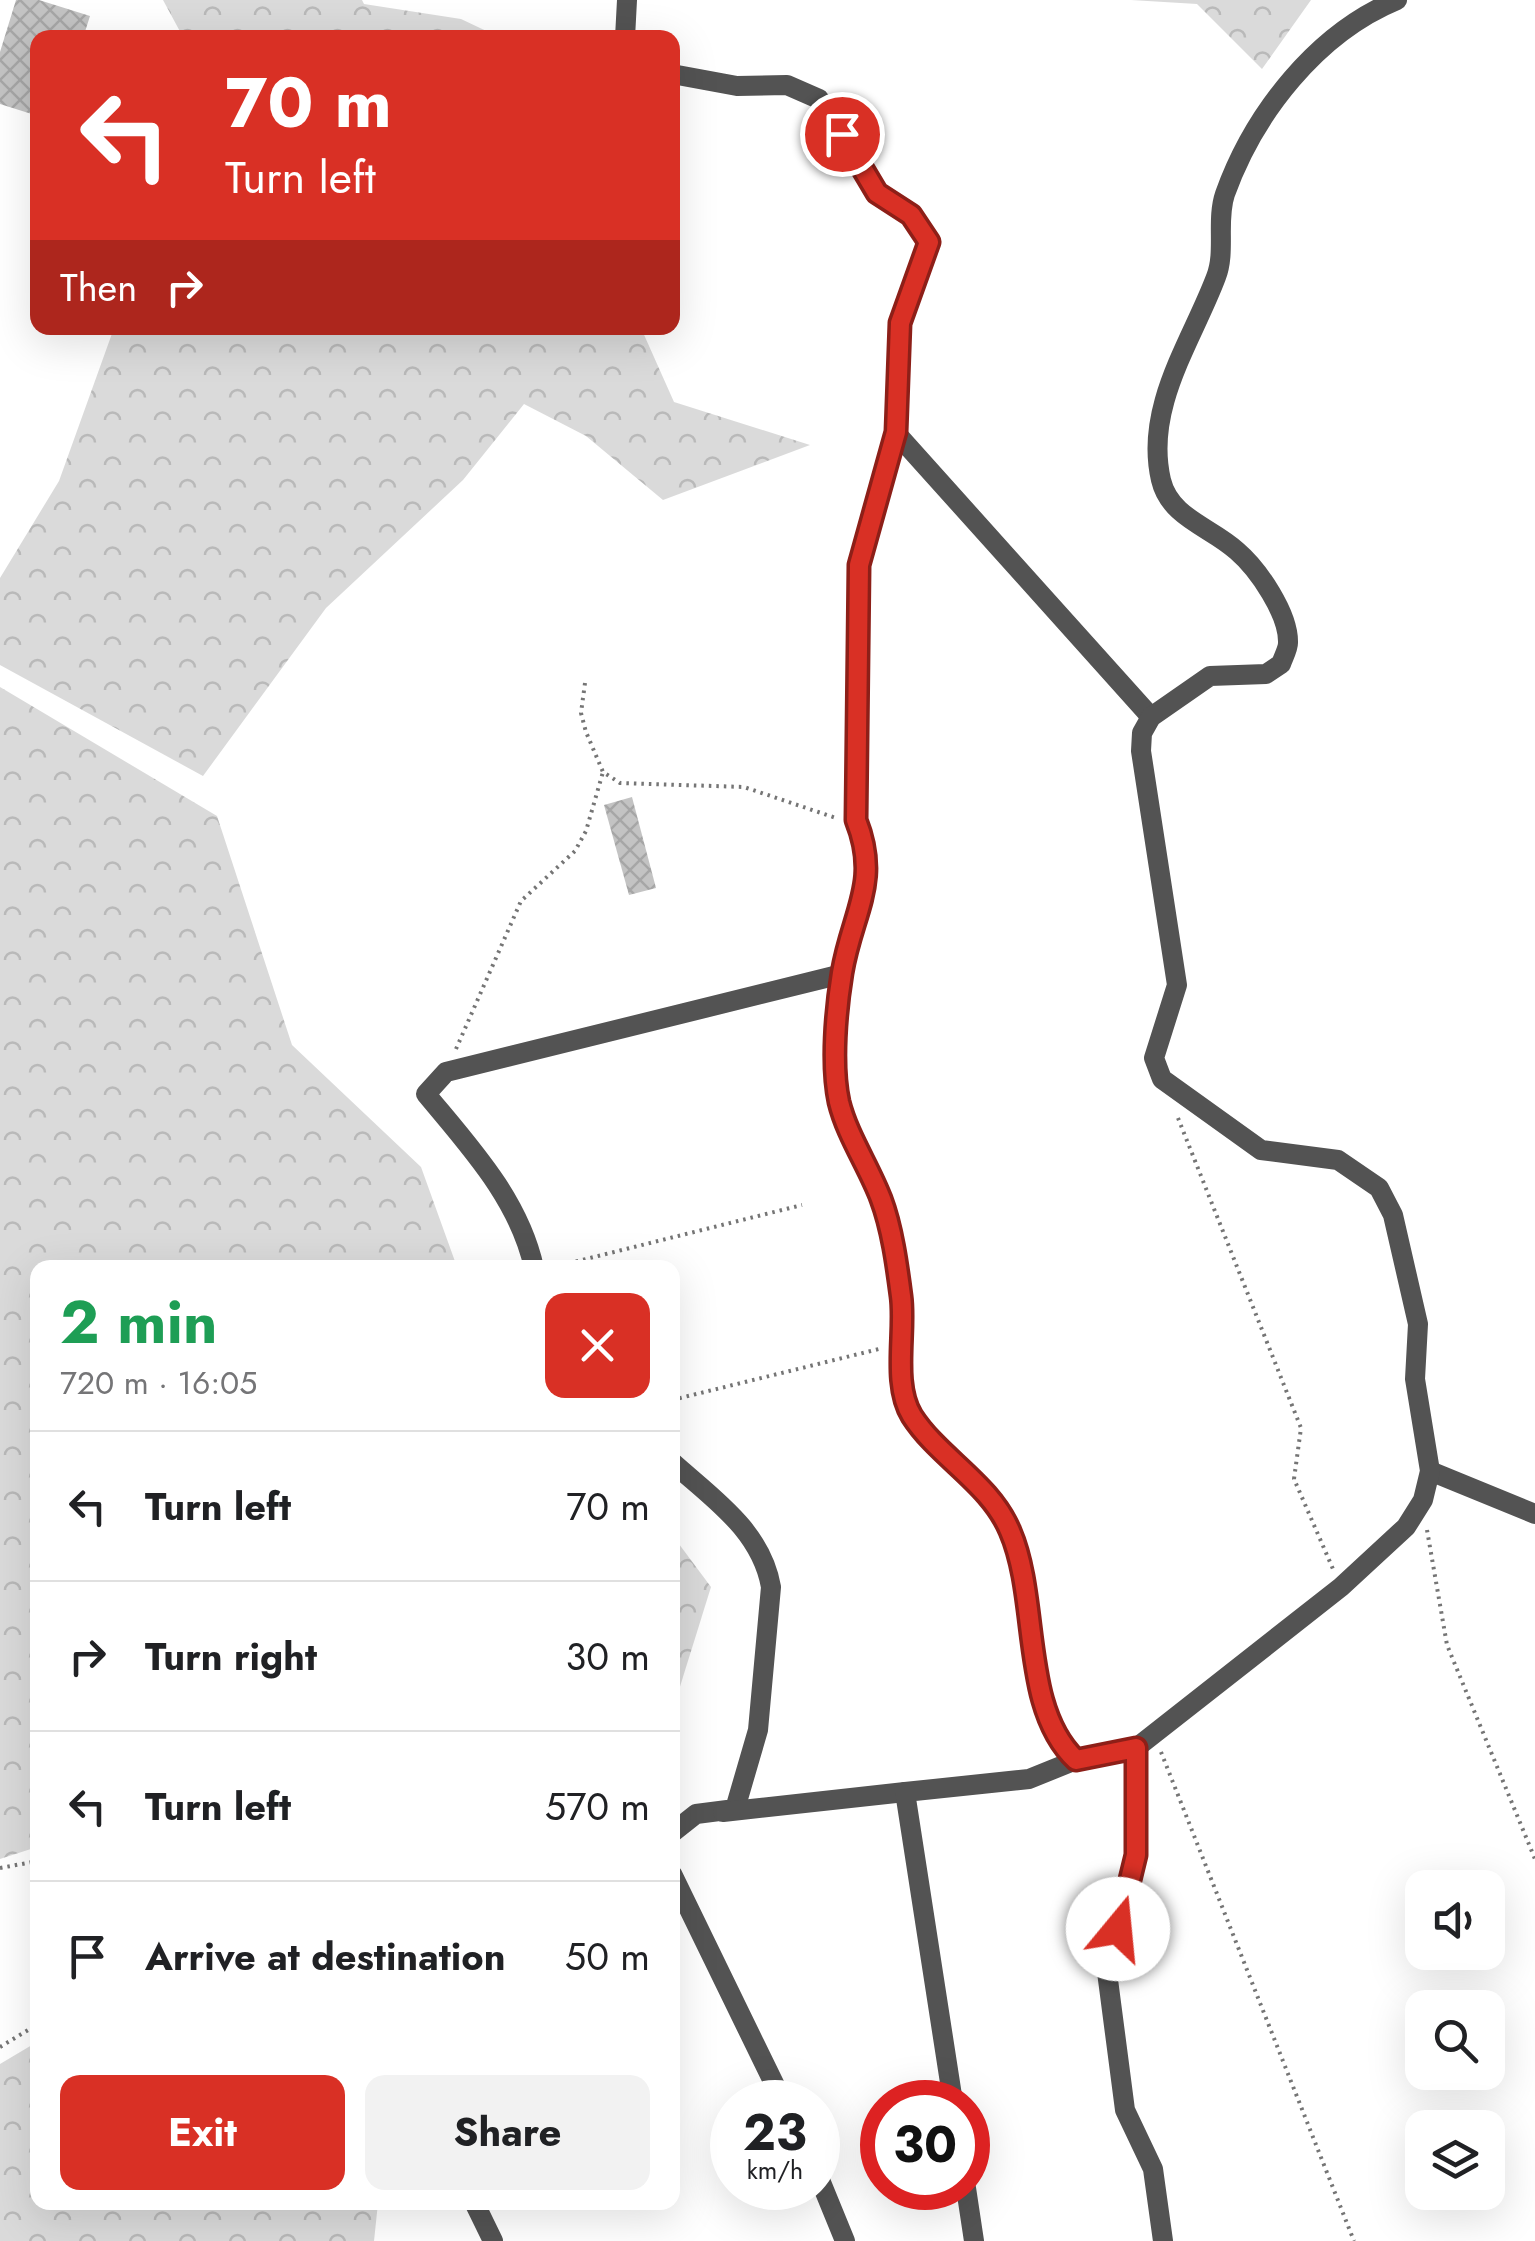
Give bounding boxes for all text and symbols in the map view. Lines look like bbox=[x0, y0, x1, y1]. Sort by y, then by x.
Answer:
text: 70 m bbox=[225, 52, 392, 153]
icon: left bbox=[60, 70, 190, 200]
pin bbox=[800, 92, 885, 177]
icon: arrive bbox=[815, 107, 870, 162]
text: Turn left bbox=[225, 145, 376, 210]
text: Then bbox=[60, 260, 137, 315]
icon: right bbox=[157, 260, 212, 315]
text: 2 min bbox=[60, 1279, 218, 1366]
button: close bbox=[545, 1293, 650, 1398]
text: 720 m · 16:05 bbox=[60, 1360, 257, 1406]
icon: left bbox=[60, 1479, 115, 1534]
text: Turn left bbox=[145, 1479, 291, 1534]
text: 70 m bbox=[566, 1479, 650, 1534]
icon: right bbox=[60, 1629, 115, 1684]
text: Turn right bbox=[145, 1629, 317, 1684]
text: 30 m bbox=[565, 1629, 650, 1684]
icon: left bbox=[60, 1779, 115, 1834]
text: Turn left bbox=[145, 1779, 291, 1834]
text: 570 m bbox=[545, 1779, 650, 1834]
map controls bbox=[1405, 1870, 1505, 2210]
button: sound bbox=[1405, 1870, 1505, 1970]
position arrow bbox=[1066, 1877, 1170, 1981]
icon: arrive bbox=[60, 1929, 115, 1984]
text: Arrive at destination bbox=[145, 1929, 506, 1984]
text: 50 m bbox=[565, 1929, 650, 1984]
button: search bbox=[1405, 1990, 1505, 2090]
button: Exit bbox=[60, 2075, 345, 2190]
button: Share bbox=[365, 2075, 650, 2190]
speed limit sign: 30 bbox=[860, 2080, 990, 2210]
text: 23 bbox=[743, 2096, 807, 2169]
button: layers bbox=[1405, 2110, 1505, 2210]
text: km/h bbox=[747, 2152, 803, 2188]

